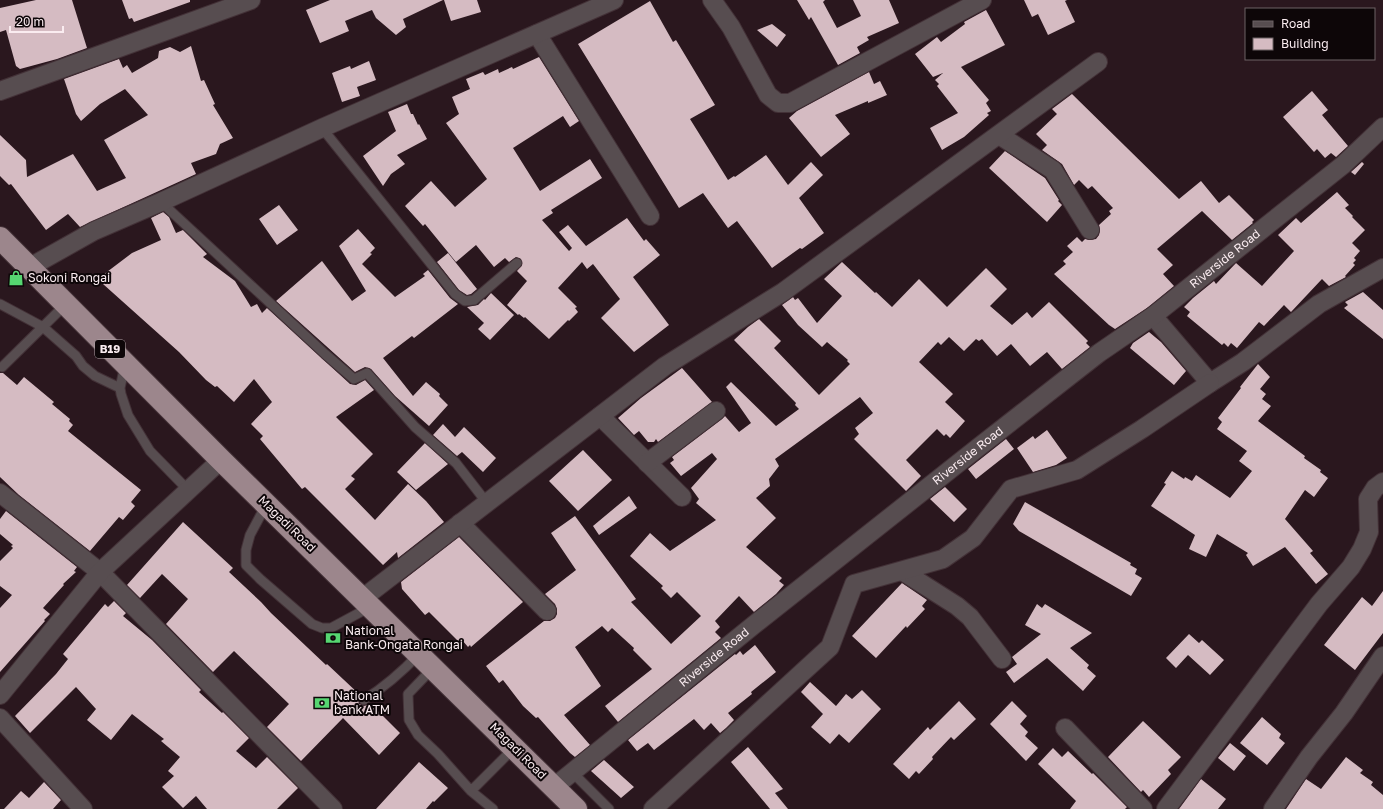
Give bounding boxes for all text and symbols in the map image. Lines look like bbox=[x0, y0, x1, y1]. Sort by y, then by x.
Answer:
scale bar bbox=[10, 8, 63, 34]
legend bbox=[1245, 8, 1375, 60]
text: 20 m bbox=[16, 14, 44, 29]
text: Road bbox=[1281, 16, 1310, 31]
text: Building bbox=[1281, 36, 1329, 51]
street label: Riverside Road bbox=[1186, 226, 1263, 291]
shop icon: Sokoni Rongai bbox=[7, 269, 25, 287]
place label: Sokoni Rongai bbox=[28, 270, 110, 285]
road number: B19 bbox=[95, 340, 125, 358]
street label: Riverside Road bbox=[929, 423, 1006, 488]
street label: Magadi Road bbox=[255, 492, 319, 555]
place label: National Bank-Ongata Rongai bbox=[345, 623, 463, 652]
street label: Riverside Road bbox=[676, 624, 752, 690]
bank icon: National Bank-Ongata Rongai bbox=[324, 629, 342, 647]
place label: National bank ATM bbox=[334, 688, 390, 717]
bank icon: National bank ATM bbox=[313, 694, 331, 712]
street label: Magadi Road bbox=[487, 719, 550, 782]

